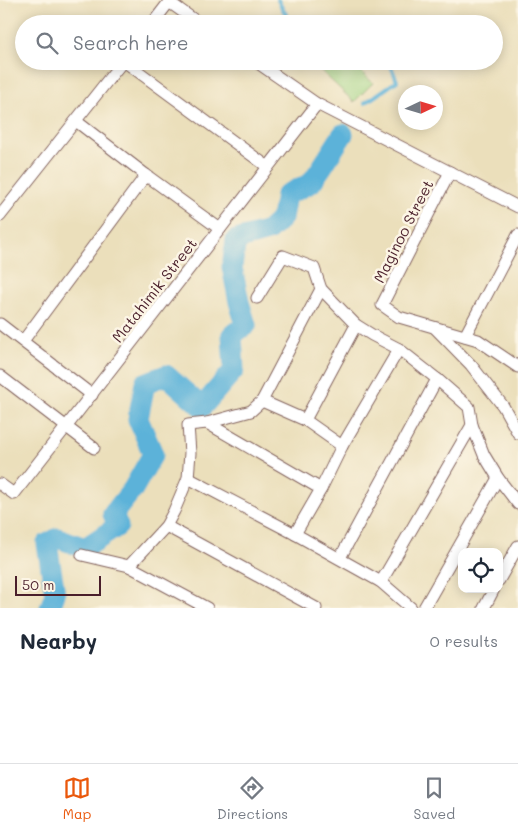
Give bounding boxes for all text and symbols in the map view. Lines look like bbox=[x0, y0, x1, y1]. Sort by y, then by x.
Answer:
search box bbox=[15, 15, 503, 70]
icon: search bbox=[33, 29, 61, 57]
text: Search here bbox=[73, 30, 189, 55]
north arrow bbox=[398, 85, 443, 130]
street label: Maginoo Street bbox=[368, 176, 438, 286]
street label: Matahimik Street bbox=[107, 234, 201, 346]
map controls bbox=[458, 548, 503, 593]
button: locate bbox=[458, 548, 503, 593]
scale bar bbox=[15, 573, 101, 596]
text: 50 m bbox=[22, 575, 54, 594]
text: Nearby bbox=[20, 627, 97, 654]
text: 0 results bbox=[430, 630, 498, 651]
tab: Map bbox=[63, 774, 91, 823]
tab: Directions bbox=[217, 774, 288, 823]
tab: Saved bbox=[414, 774, 455, 823]

